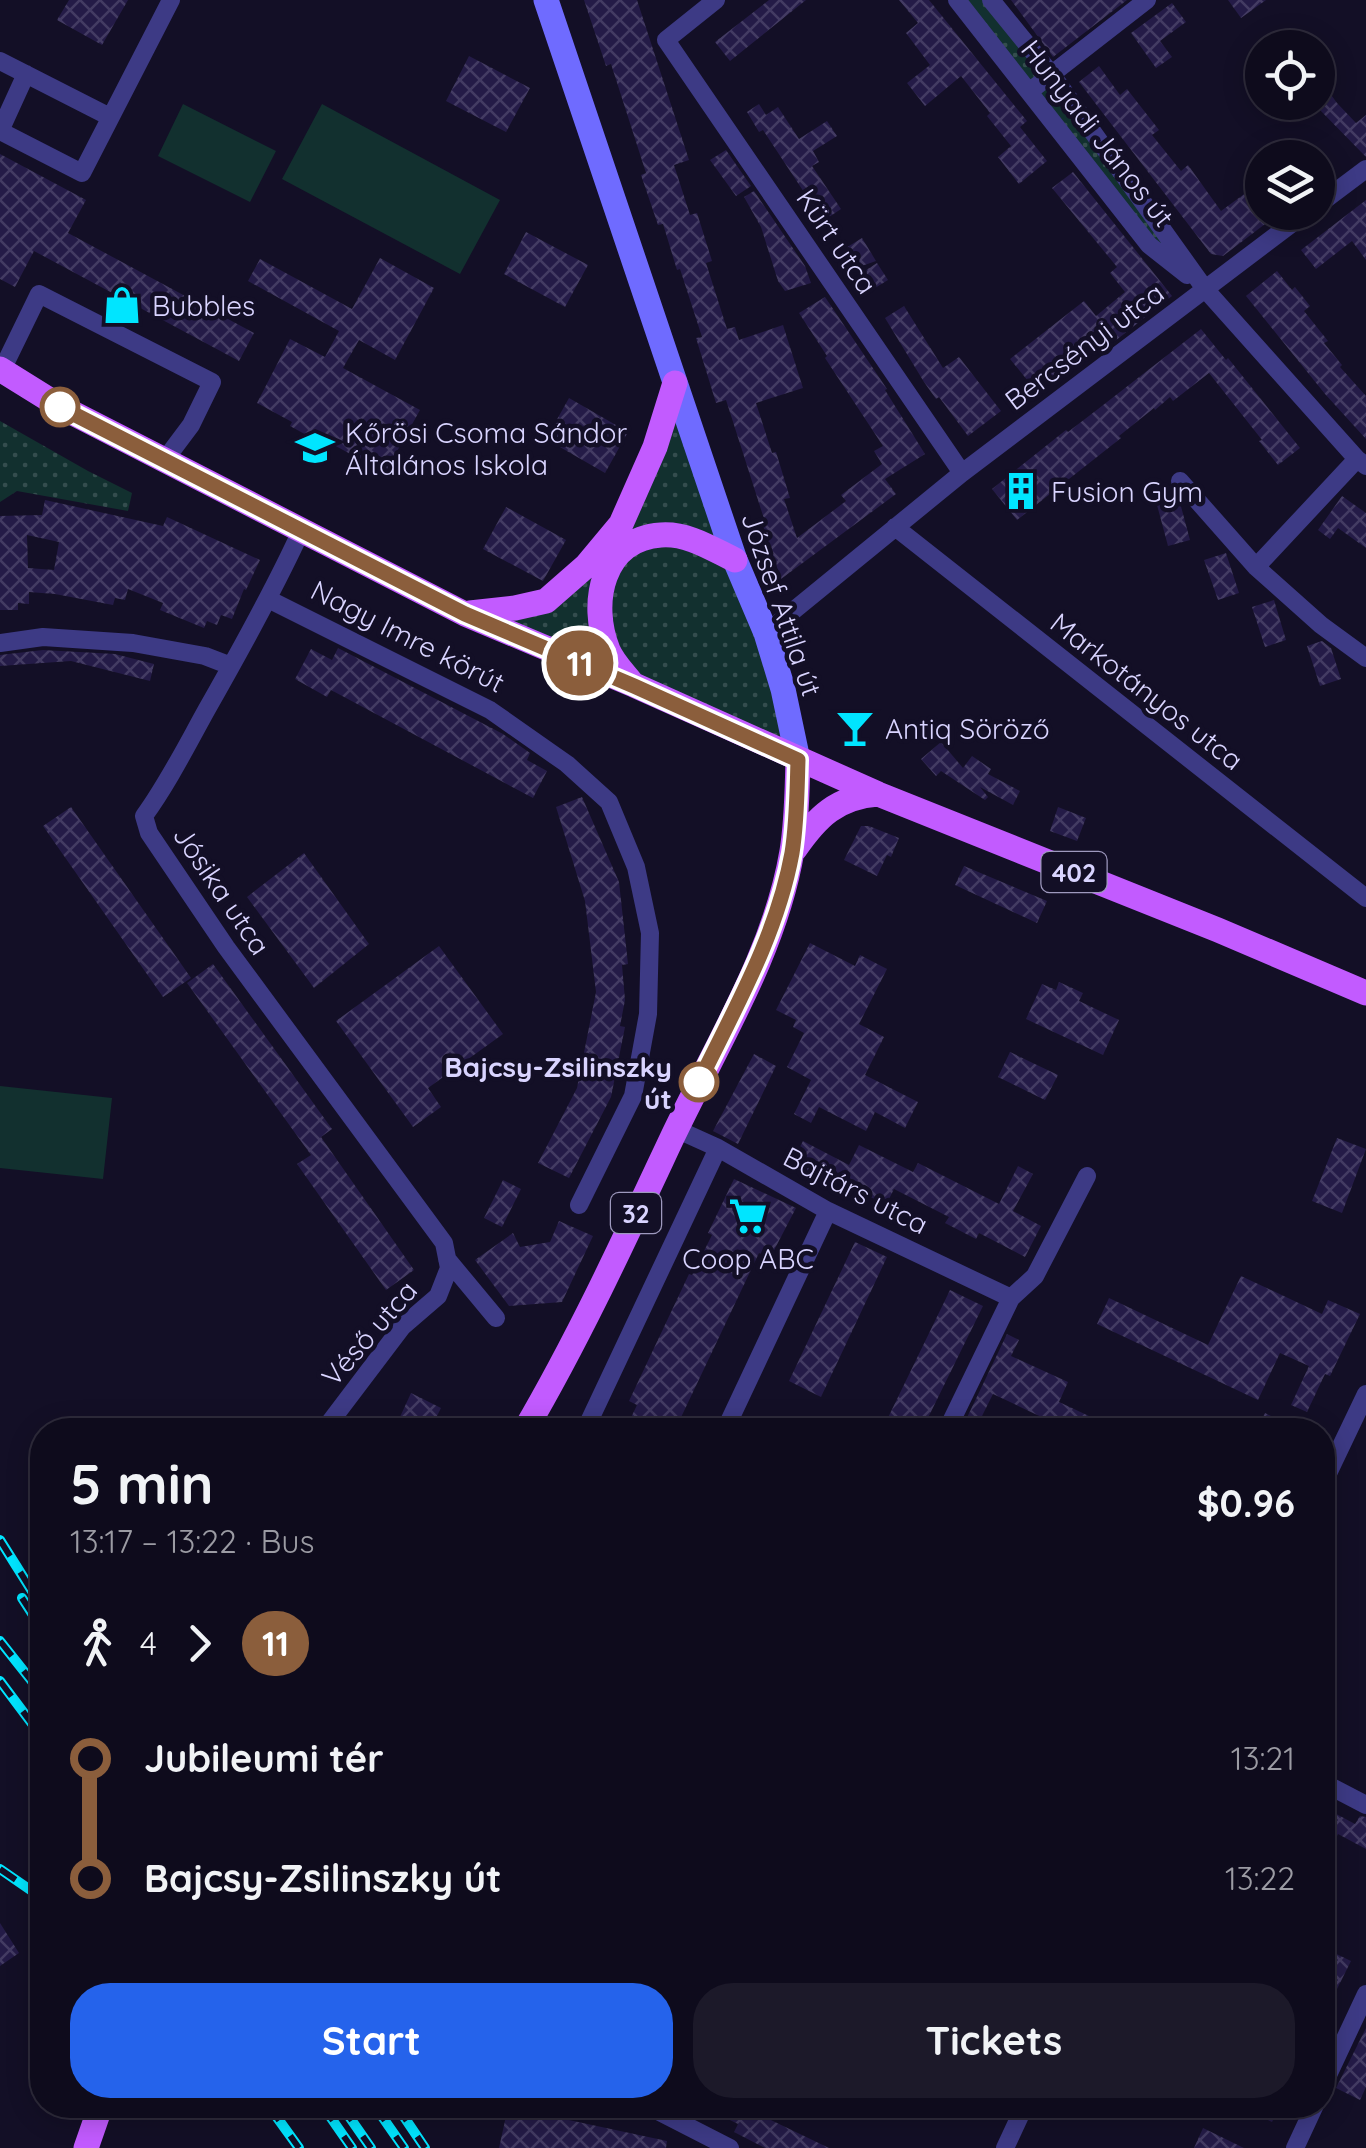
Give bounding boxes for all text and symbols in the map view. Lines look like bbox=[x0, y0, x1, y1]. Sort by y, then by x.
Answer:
map controls bbox=[1245, 30, 1335, 230]
button: locate bbox=[1245, 30, 1335, 120]
street label: Hunyadi János út bbox=[1014, 32, 1182, 234]
button: layers bbox=[1245, 140, 1335, 230]
street label: Kürt utca bbox=[789, 182, 885, 300]
street label: Bercsényi utca bbox=[998, 275, 1170, 417]
shop icon: Bubbles bbox=[101, 284, 143, 326]
place label: Bubbles bbox=[152, 288, 255, 323]
unlabelled marker bbox=[41, 388, 79, 426]
place label: Kőrösi Csoma Sándor Általános Iskola bbox=[345, 415, 628, 482]
school or university icon: Kőrösi Csoma Sándor Általános Iskola bbox=[294, 427, 336, 469]
building icon: Fusion Gym bbox=[1000, 470, 1042, 512]
place label: Fusion Gym bbox=[1051, 474, 1203, 509]
street label: József Attila út bbox=[734, 507, 830, 701]
street label: Nagy Imre körút bbox=[305, 572, 511, 700]
street label: Markotányos utca bbox=[1044, 605, 1250, 777]
line badge: 11 bbox=[535, 630, 625, 696]
text: 11 bbox=[566, 641, 594, 685]
bar icon: Antiq Söröző bbox=[834, 707, 876, 749]
place label: Antiq Söröző bbox=[885, 711, 1050, 746]
street label: Jósika utca bbox=[166, 819, 278, 961]
road number: 402 bbox=[1042, 852, 1106, 892]
place label: Bajcsy-Zsilinszky út bbox=[444, 1049, 672, 1116]
marker: Bajcsy-Zsilinszky út bbox=[680, 1063, 718, 1101]
street label: Bajtárs utca bbox=[778, 1139, 934, 1241]
road number: 32 bbox=[611, 1193, 661, 1233]
supermarket icon: Coop ABC bbox=[727, 1195, 769, 1237]
place label: Coop ABC bbox=[682, 1241, 814, 1276]
street label: Véső utca bbox=[314, 1273, 424, 1393]
text: 5 min bbox=[70, 1449, 214, 1518]
text: $0.96 bbox=[1197, 1479, 1295, 1527]
text: 13:17 – 13:22 · Bus bbox=[70, 1521, 314, 1561]
icon: walk bbox=[70, 1616, 125, 1671]
icon: forward bbox=[172, 1616, 227, 1671]
text: 11 bbox=[262, 1621, 289, 1665]
text: 4 bbox=[140, 1623, 157, 1663]
text: Jubileumi tér bbox=[144, 1734, 384, 1782]
text: 13:21 bbox=[1231, 1738, 1295, 1778]
text: Bajcsy-Zsilinszky út bbox=[144, 1854, 502, 1902]
text: 13:22 bbox=[1225, 1858, 1295, 1898]
button: Start bbox=[70, 1983, 673, 2098]
button: Tickets bbox=[693, 1983, 1295, 2098]

